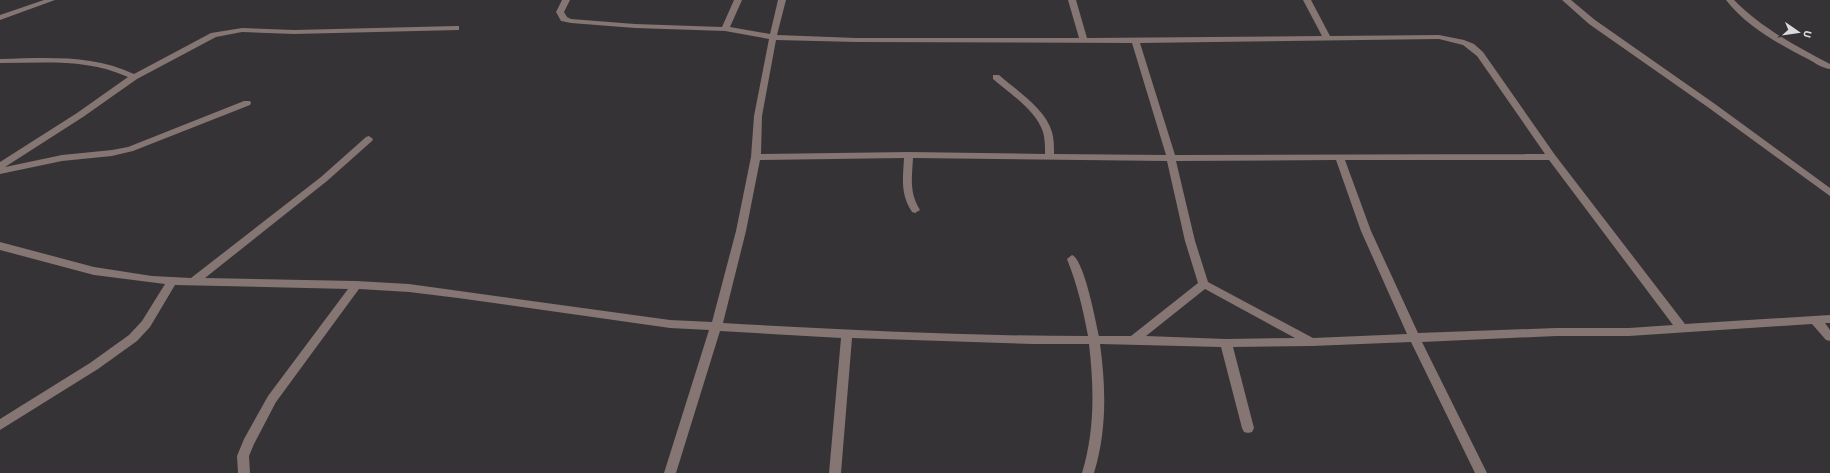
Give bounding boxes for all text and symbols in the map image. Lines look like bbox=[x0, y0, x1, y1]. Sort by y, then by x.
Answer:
north arrow bbox=[1778, 12, 1818, 52]
text: U bbox=[1799, 29, 1815, 39]

